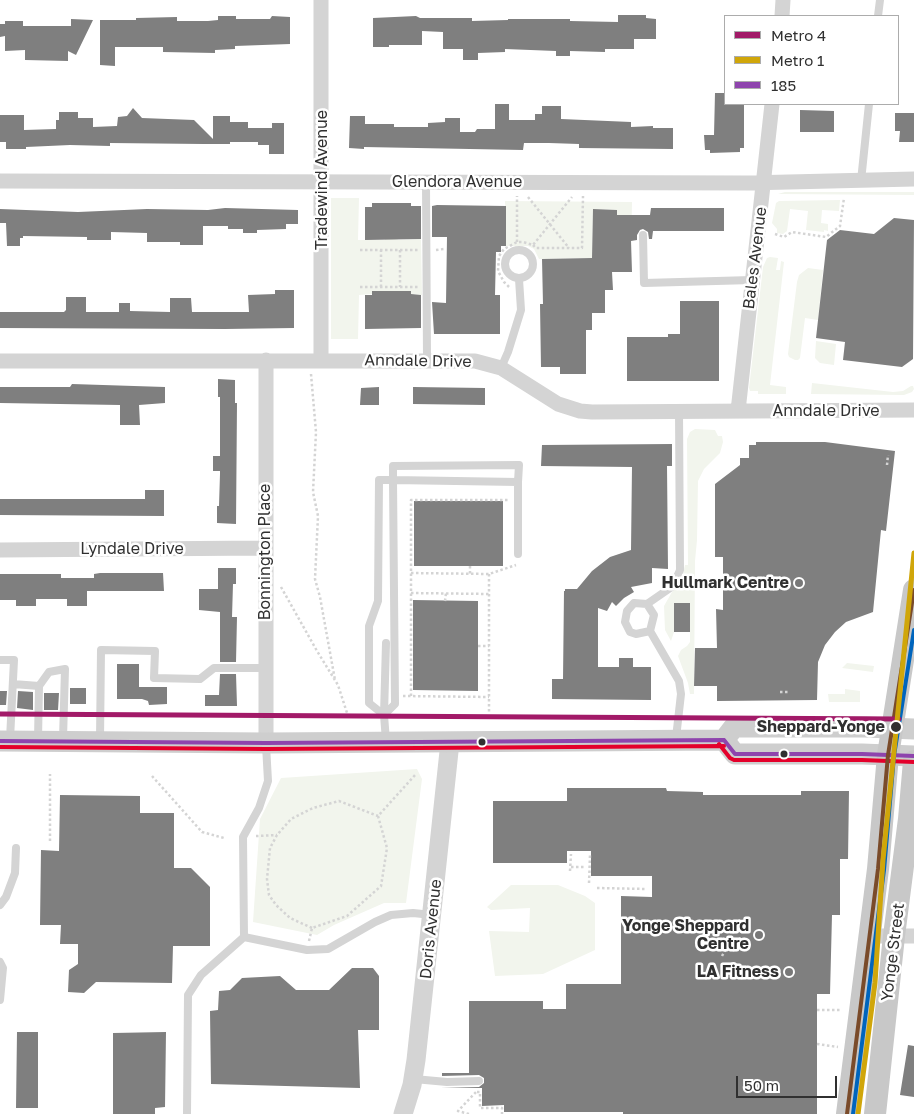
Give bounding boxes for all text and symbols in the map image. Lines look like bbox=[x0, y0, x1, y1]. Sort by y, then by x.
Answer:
legend bbox=[724, 15, 899, 105]
text: Metro 4 bbox=[771, 26, 826, 44]
text: Metro 1 bbox=[771, 51, 824, 69]
text: 185 bbox=[771, 76, 796, 94]
street label: Tradewind Avenue bbox=[312, 110, 332, 250]
street label: Glendora Avenue bbox=[392, 172, 522, 192]
street label: Bales Avenue bbox=[739, 206, 771, 310]
street label: Anndale Drive bbox=[364, 350, 472, 372]
street label: Anndale Drive bbox=[772, 401, 880, 421]
street label: Bonnington Place bbox=[255, 484, 275, 620]
street label: Lyndale Drive bbox=[80, 539, 184, 559]
place label: Hullmark Centre bbox=[661, 573, 789, 593]
marker: Hullmark Centre bbox=[793, 577, 805, 589]
place label: Sheppard-Yonge bbox=[756, 717, 885, 737]
marker: Sheppard-Yonge bbox=[889, 720, 903, 734]
unlabelled marker bbox=[477, 737, 487, 747]
unlabelled marker bbox=[779, 749, 789, 759]
street label: Doris Avenue bbox=[416, 878, 446, 980]
street label: Yonge Street bbox=[877, 902, 909, 1002]
place label: Yonge Sheppard Centre bbox=[622, 916, 749, 954]
marker: Yonge Sheppard Centre bbox=[753, 929, 765, 941]
place label: LA Fitness bbox=[697, 962, 779, 982]
marker: LA Fitness bbox=[783, 966, 795, 978]
scale bar bbox=[739, 1066, 840, 1098]
text: 50 m bbox=[744, 1076, 779, 1094]

